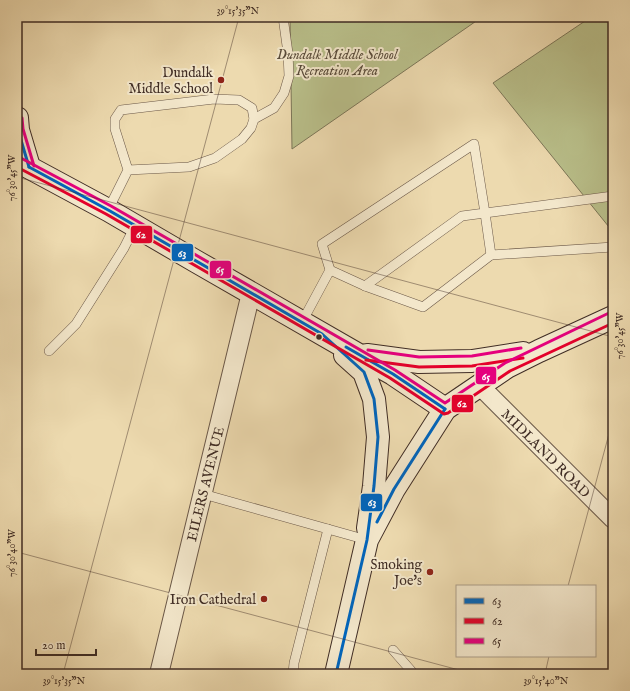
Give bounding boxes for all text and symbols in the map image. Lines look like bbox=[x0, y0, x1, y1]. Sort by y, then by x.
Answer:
text: 39°15'35"N bbox=[217, 5, 260, 18]
park label: Dundalk Middle School Recreation Area bbox=[277, 46, 399, 80]
place label: Dundalk Middle School bbox=[129, 64, 213, 98]
marker: Dundalk Middle School bbox=[216, 75, 226, 85]
text: 76°30'45"W bbox=[6, 154, 19, 201]
line badge: 62 bbox=[130, 225, 153, 244]
text: 62 bbox=[136, 228, 147, 242]
line badge: 63 bbox=[171, 243, 194, 262]
text: 63 bbox=[178, 247, 186, 261]
line badge: 65 bbox=[209, 260, 232, 279]
text: 65 bbox=[216, 263, 224, 277]
text: 76°30'45"W bbox=[614, 312, 627, 359]
unlabelled marker bbox=[314, 332, 324, 342]
line badge: 65 bbox=[475, 366, 497, 385]
text: 65 bbox=[482, 370, 490, 384]
line badge: 62 bbox=[451, 394, 474, 413]
text: 62 bbox=[457, 397, 468, 411]
street label: MIDLAND ROAD bbox=[497, 405, 594, 502]
street label: EILERS AVENUE bbox=[183, 425, 229, 543]
line badge: 63 bbox=[360, 493, 383, 512]
text: 63 bbox=[368, 496, 376, 510]
text: 76°30'40"W bbox=[6, 529, 19, 577]
place label: Smoking Joe's bbox=[370, 556, 422, 590]
marker: Smoking Joe's bbox=[425, 567, 435, 577]
legend bbox=[456, 585, 596, 657]
place label: Iron Cathedral bbox=[170, 591, 256, 609]
marker: Iron Cathedral bbox=[259, 594, 269, 604]
text: 63 bbox=[492, 594, 502, 609]
text: 62 bbox=[492, 614, 503, 629]
scale bar bbox=[36, 631, 96, 657]
text: 65 bbox=[492, 634, 502, 649]
text: 20 m bbox=[42, 638, 65, 653]
text: 39°15'35"N bbox=[43, 675, 86, 688]
text: 39°15'40"N bbox=[524, 675, 569, 688]

